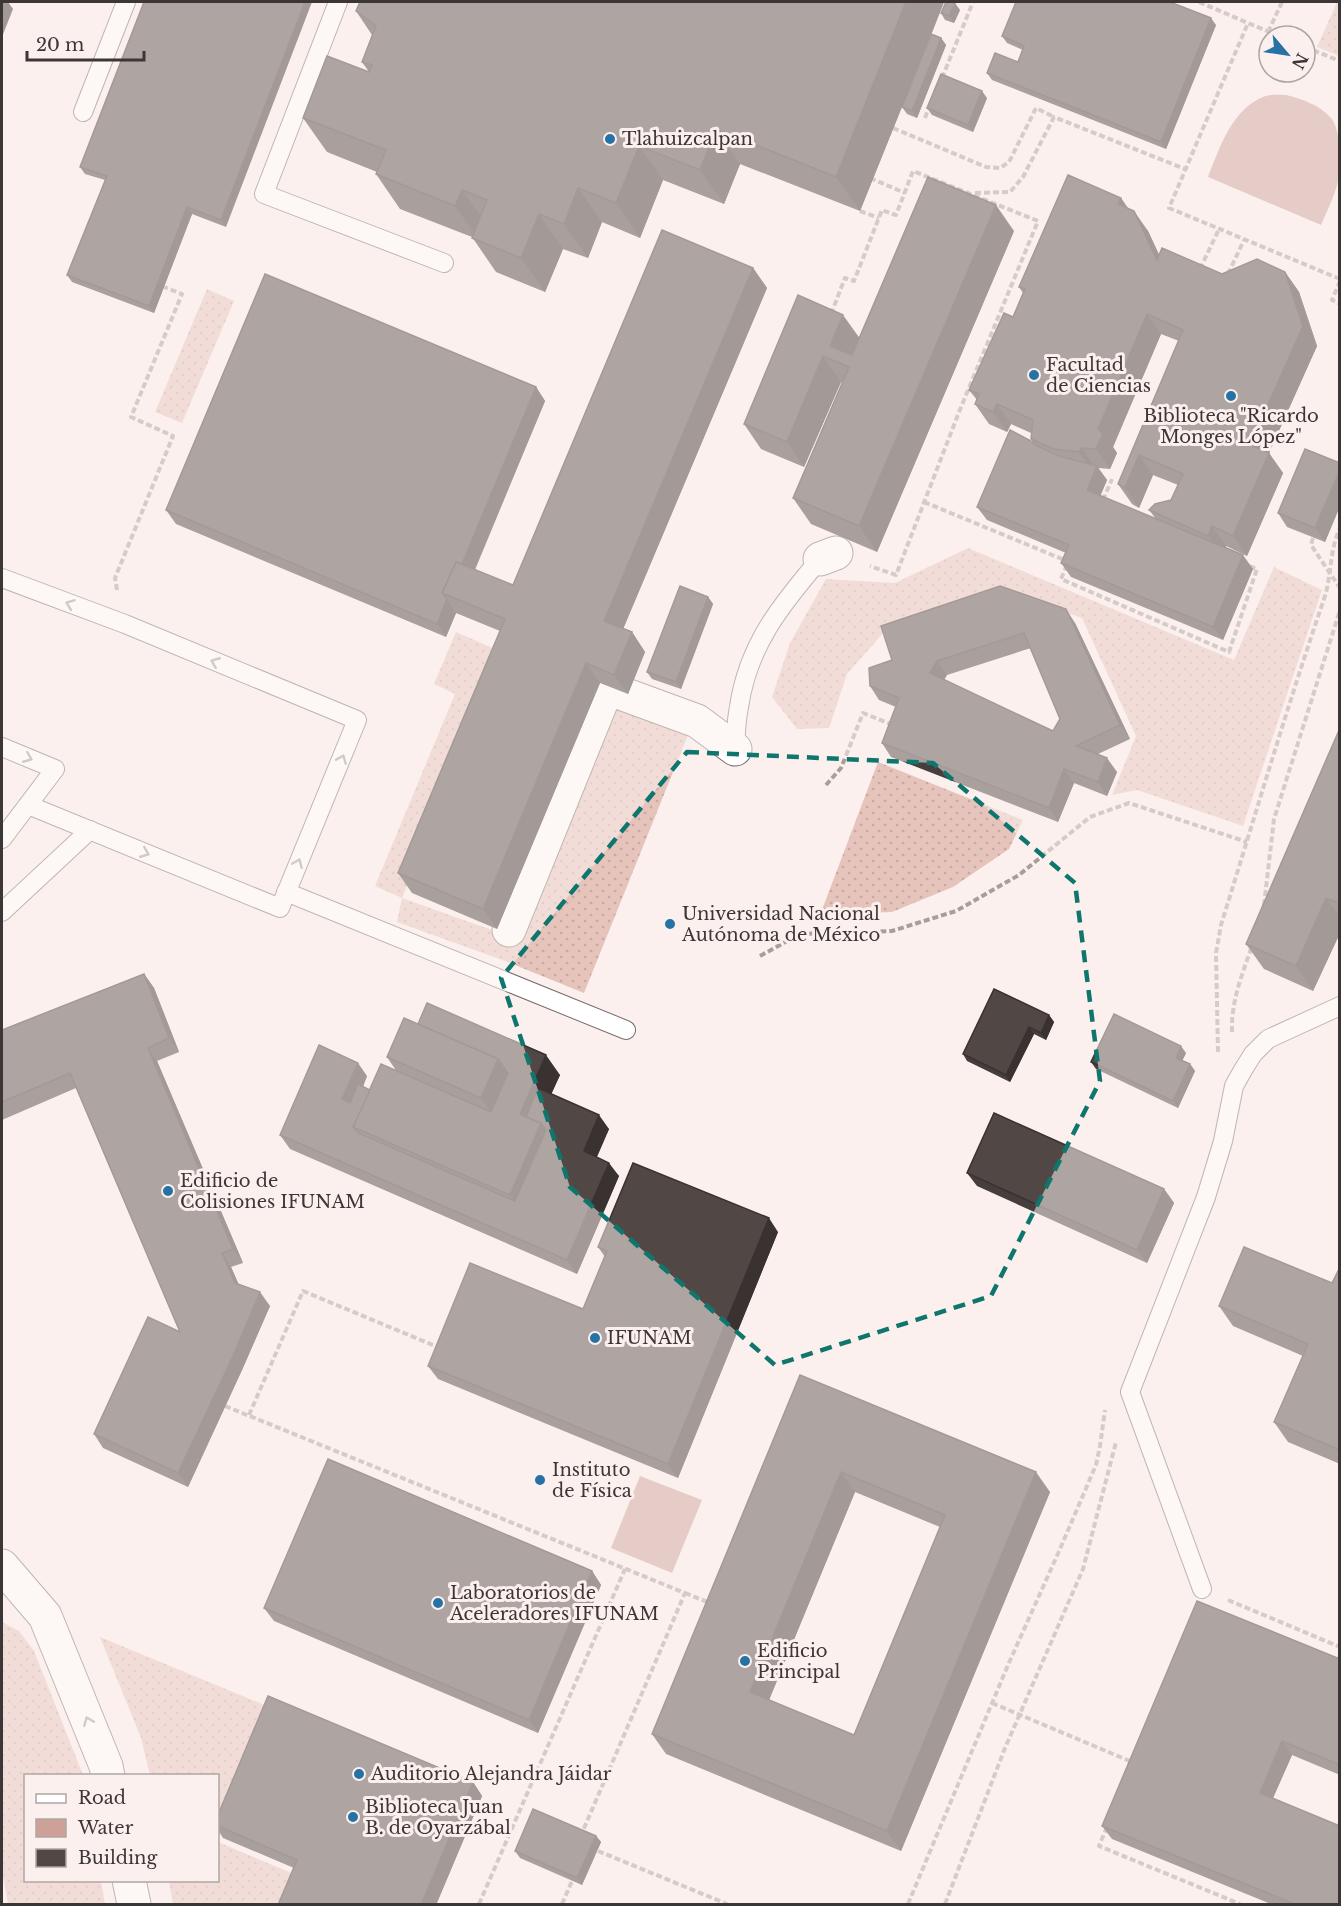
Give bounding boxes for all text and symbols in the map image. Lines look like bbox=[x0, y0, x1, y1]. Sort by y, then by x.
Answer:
scale bar bbox=[27, 24, 144, 62]
north arrow bbox=[1257, 24, 1317, 84]
text: 20 m bbox=[36, 34, 84, 56]
text: N bbox=[1288, 50, 1313, 73]
place label: Tlahuizcalpan bbox=[622, 128, 753, 150]
marker: Tlahuizcalpan bbox=[603, 132, 617, 146]
place label: Facultad de Ciencias bbox=[1046, 354, 1151, 397]
marker: Facultad de Ciencias bbox=[1027, 368, 1041, 382]
marker: Biblioteca "Ricardo Monges López" bbox=[1224, 389, 1238, 403]
place label: Biblioteca "Ricardo Monges López" bbox=[1143, 405, 1319, 448]
one-way arrow bbox=[65, 598, 76, 611]
one-way arrow bbox=[211, 657, 222, 669]
one-way arrow bbox=[22, 751, 33, 763]
one-way arrow bbox=[335, 754, 347, 765]
one-way arrow bbox=[138, 846, 149, 858]
one-way arrow bbox=[291, 859, 303, 870]
place label: Universidad Nacional Autónoma de México bbox=[681, 903, 880, 946]
marker: Universidad Nacional Autónoma de México bbox=[663, 917, 677, 931]
place label: Edificio de Colisiones IFUNAM bbox=[180, 1170, 365, 1213]
marker: Edificio de Colisiones IFUNAM bbox=[161, 1184, 175, 1198]
place label: IFUNAM bbox=[607, 1327, 692, 1349]
marker: IFUNAM bbox=[588, 1331, 602, 1345]
place label: Instituto de Física bbox=[552, 1459, 632, 1502]
marker: Instituto de Física bbox=[533, 1473, 547, 1487]
place label: Laboratorios de Aceleradores IFUNAM bbox=[449, 1582, 659, 1625]
marker: Laboratorios de Aceleradores IFUNAM bbox=[431, 1596, 445, 1610]
place label: Edificio Principal bbox=[757, 1640, 840, 1683]
marker: Edificio Principal bbox=[738, 1654, 752, 1668]
one-way arrow bbox=[83, 1716, 95, 1727]
place label: Auditorio Alejandra Jáidar bbox=[370, 1763, 612, 1785]
marker: Auditorio Alejandra Jáidar bbox=[352, 1767, 366, 1781]
legend bbox=[24, 1774, 219, 1882]
text: Road bbox=[78, 1787, 126, 1809]
place label: Biblioteca Juan B. de Oyarzábal bbox=[365, 1796, 511, 1839]
marker: Biblioteca Juan B. de Oyarzábal bbox=[346, 1810, 360, 1824]
text: Water bbox=[77, 1817, 134, 1839]
text: Building bbox=[78, 1847, 157, 1869]

